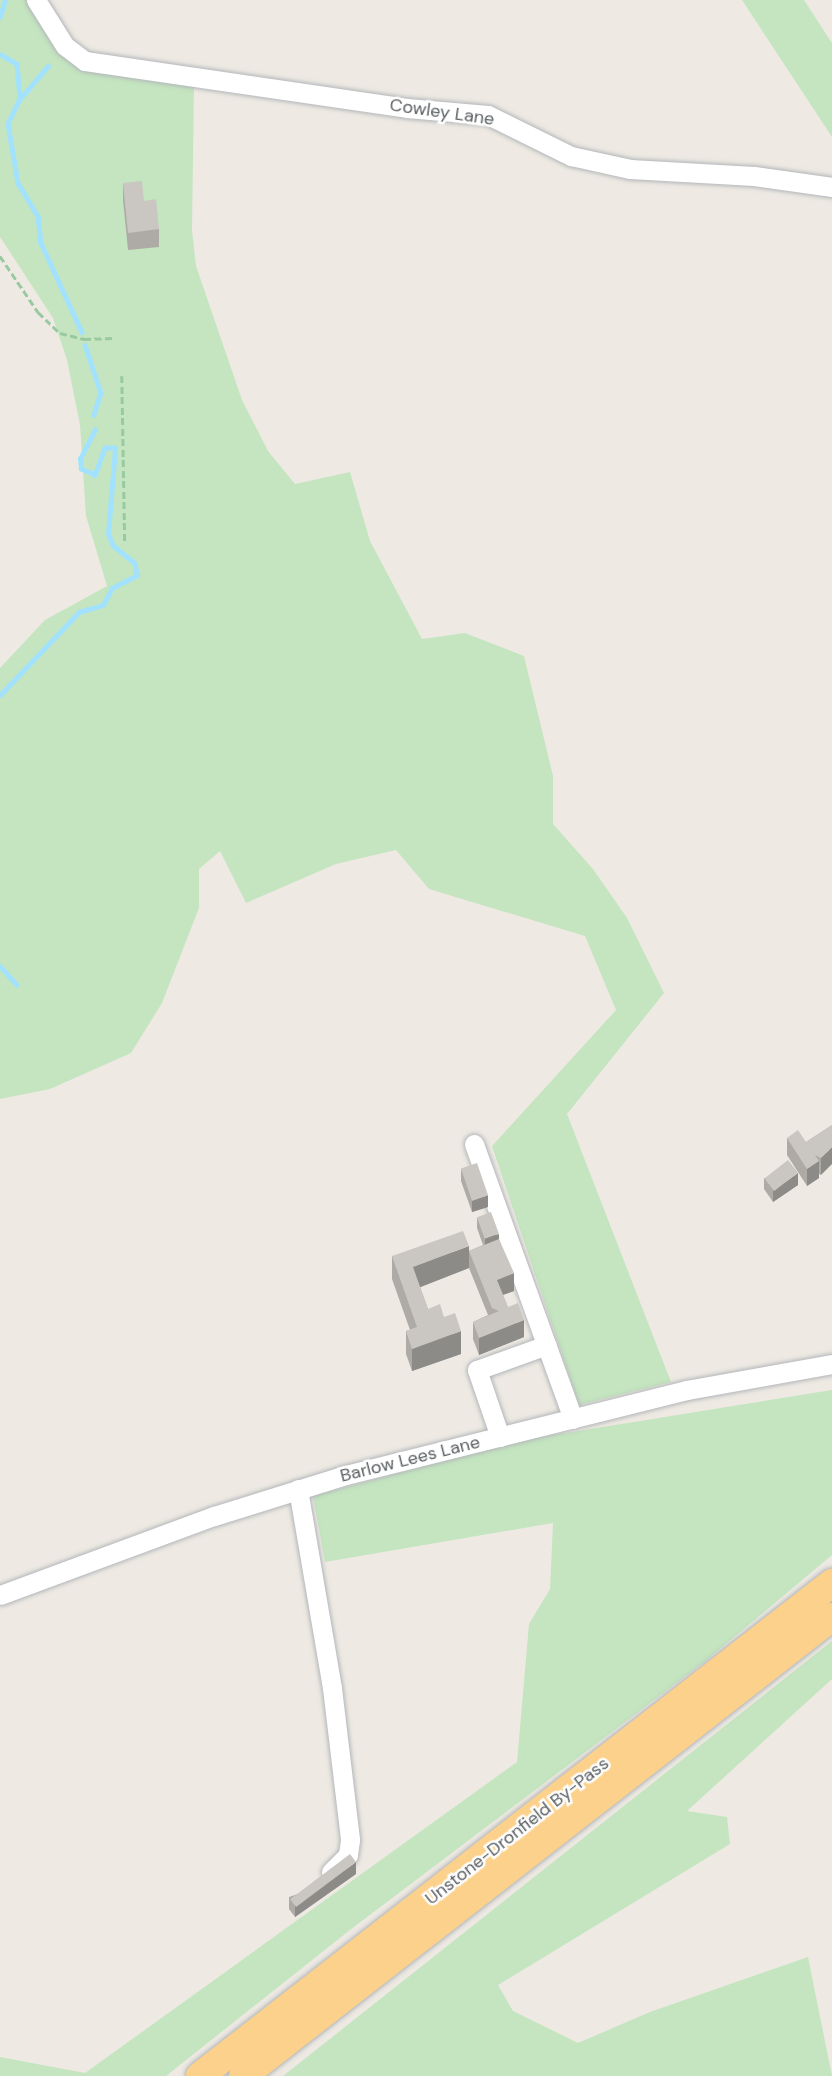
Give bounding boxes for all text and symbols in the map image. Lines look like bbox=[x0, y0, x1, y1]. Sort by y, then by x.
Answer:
street label: Cowley Lane bbox=[388, 94, 496, 130]
street label: Barlow Lees Lane bbox=[338, 1431, 482, 1487]
street label: Unstone-Dronfield By-Pass bbox=[421, 1753, 613, 1909]

